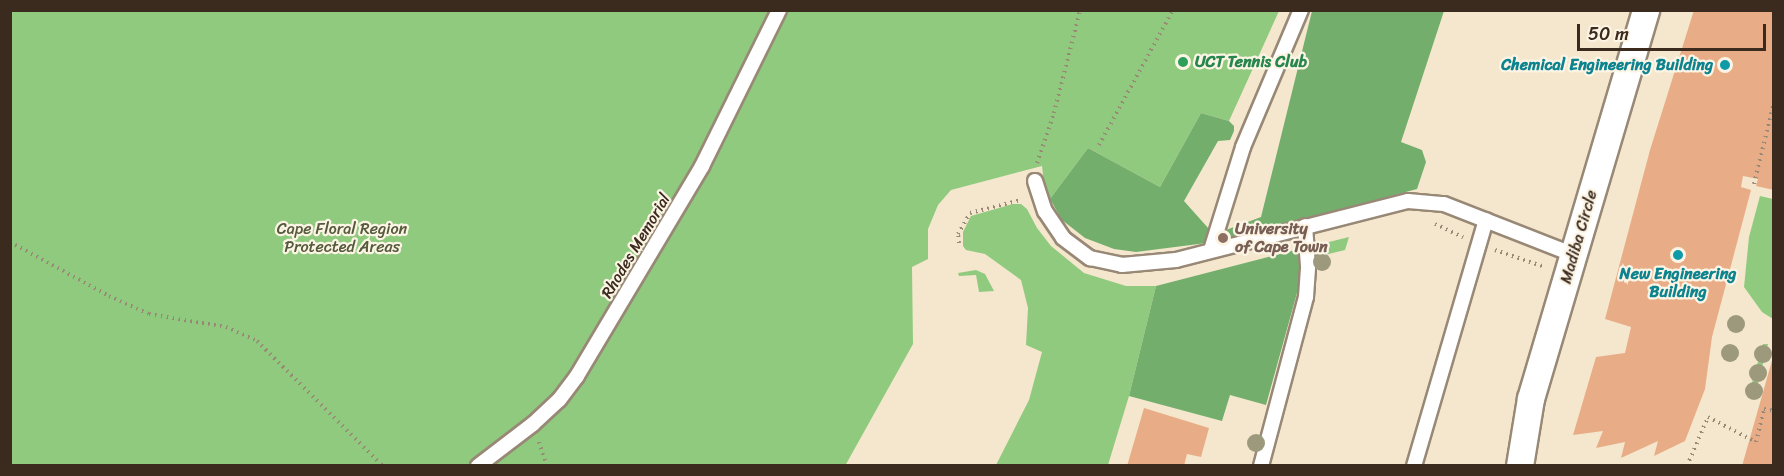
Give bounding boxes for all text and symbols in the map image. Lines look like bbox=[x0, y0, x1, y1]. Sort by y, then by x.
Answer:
scale bar bbox=[1580, 12, 1769, 50]
text: 50 m bbox=[1588, 18, 1629, 50]
place label: UCT Tennis Club bbox=[1195, 52, 1308, 72]
marker: UCT Tennis Club bbox=[1176, 55, 1190, 69]
place label: Chemical Engineering Building bbox=[1501, 55, 1713, 75]
marker: Chemical Engineering Building bbox=[1718, 58, 1732, 72]
street label: Madiba Circle bbox=[1556, 188, 1602, 286]
street label: Rhodes Memorial bbox=[597, 190, 675, 302]
park label: Cape Floral Region Protected Areas bbox=[277, 219, 407, 257]
place label: University of Cape Town bbox=[1235, 219, 1328, 257]
marker: University of Cape Town bbox=[1216, 231, 1230, 245]
marker: New Engineering Building bbox=[1671, 248, 1685, 262]
place label: New Engineering Building bbox=[1620, 264, 1736, 302]

